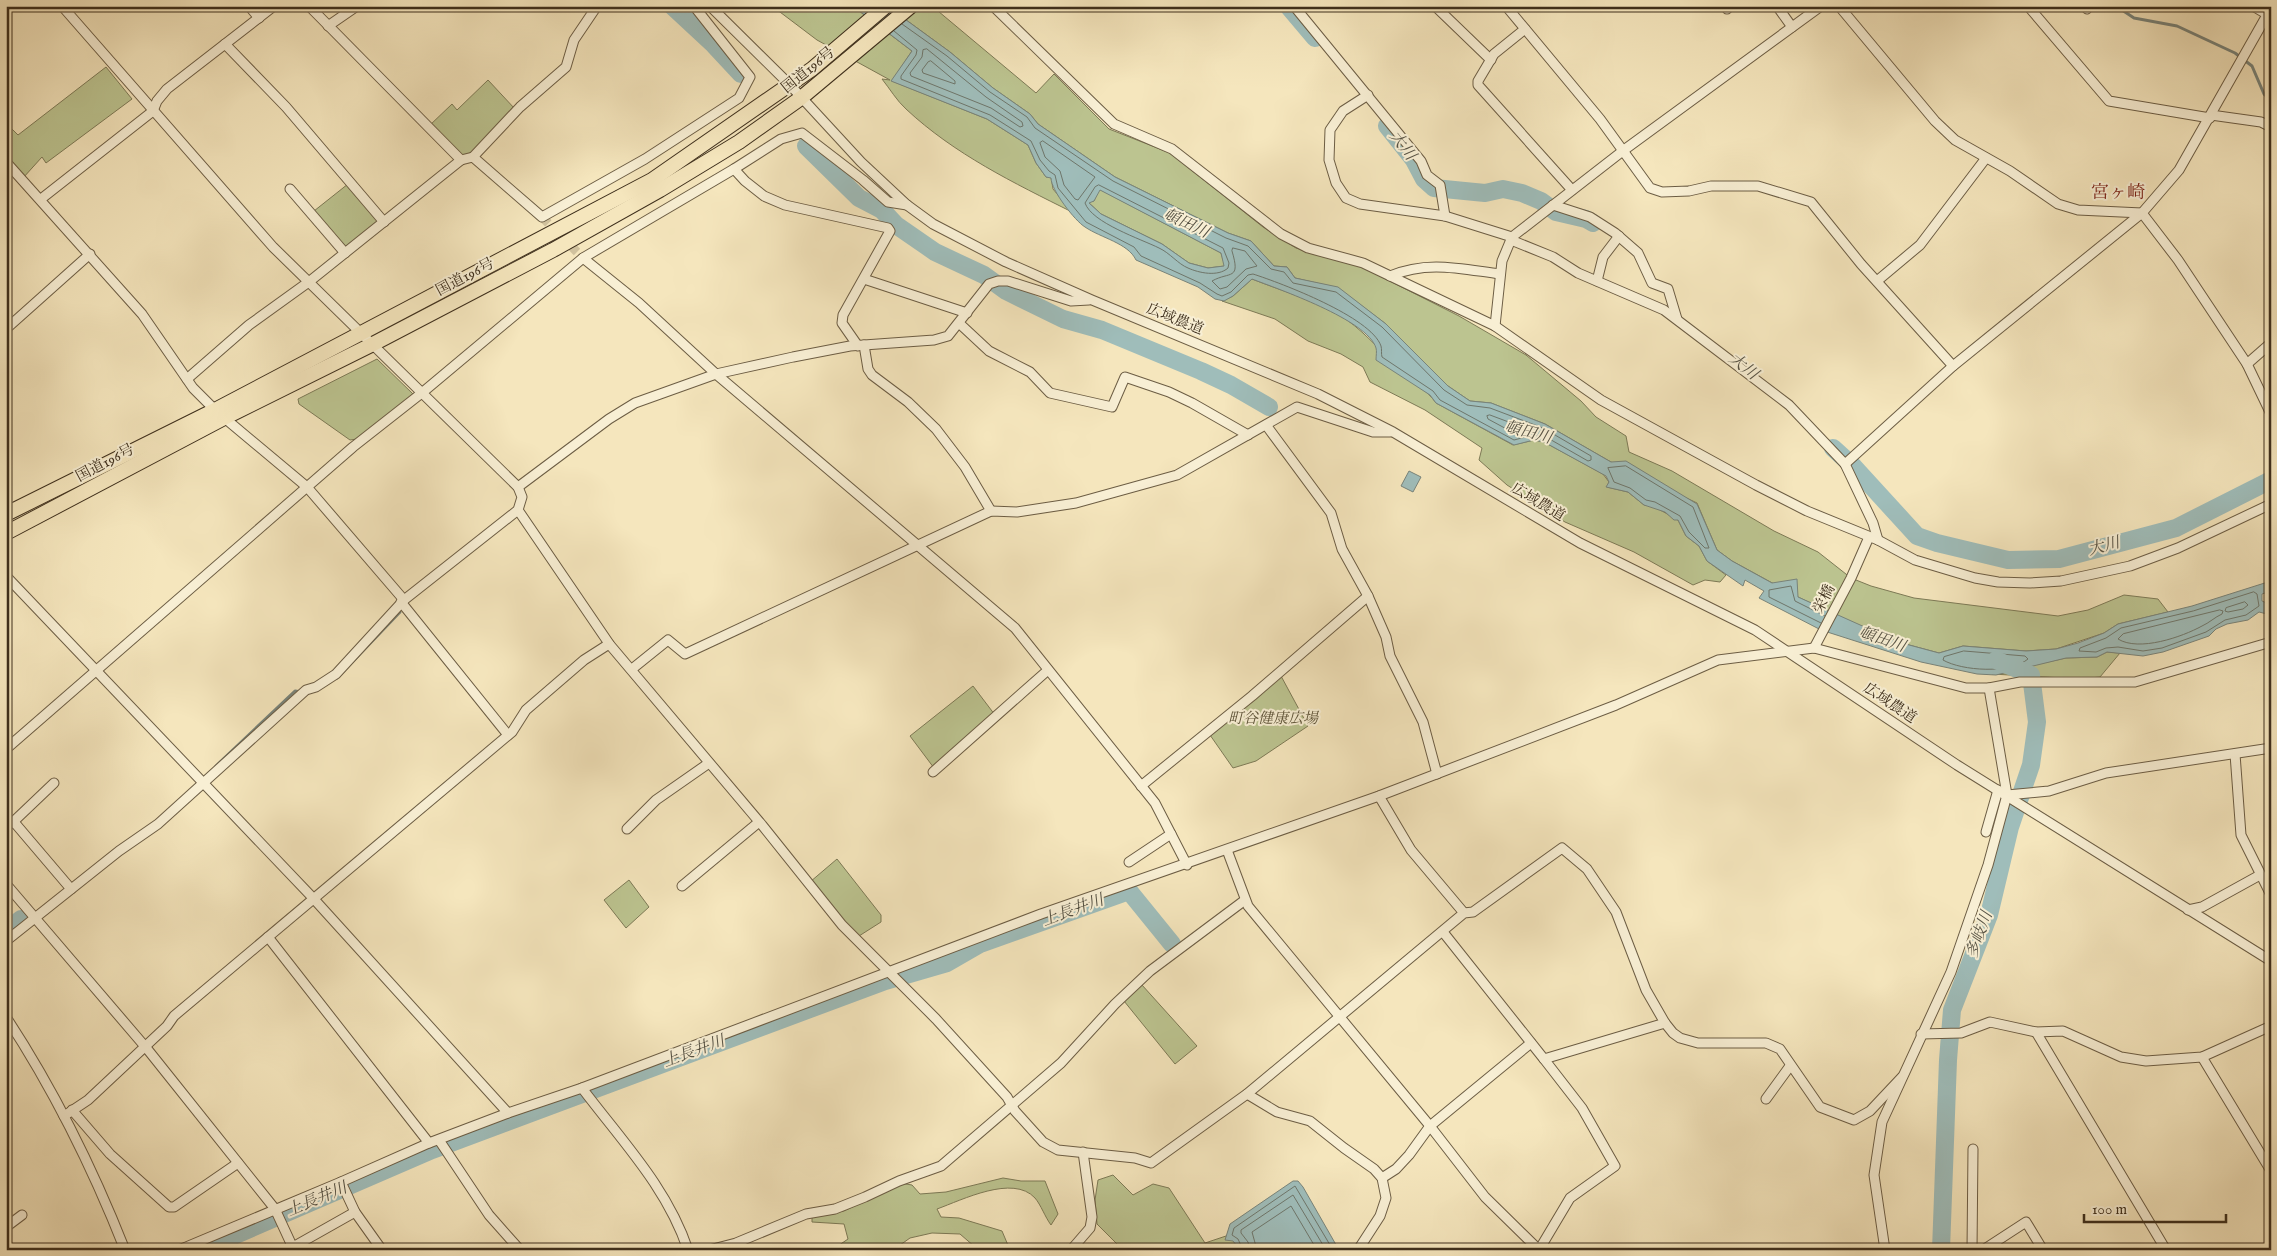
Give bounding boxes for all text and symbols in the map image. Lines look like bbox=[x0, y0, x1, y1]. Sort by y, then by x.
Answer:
street label: 国道196号 bbox=[777, 43, 839, 97]
water label: 大川 bbox=[1384, 127, 1421, 166]
district label: 宮ヶ崎 bbox=[2091, 182, 2145, 205]
water label: 頓田川 bbox=[1160, 205, 1214, 244]
street label: 国道196号 bbox=[433, 254, 497, 300]
street label: 広域農道 bbox=[1144, 299, 1206, 339]
water label: 大川 bbox=[1724, 349, 1763, 386]
water label: 頓田川 bbox=[1502, 417, 1556, 449]
street label: 国道196号 bbox=[73, 440, 137, 486]
street label: 広域農道 bbox=[1507, 478, 1569, 526]
water label: 大川 bbox=[2086, 533, 2124, 561]
street label: 栄橋 bbox=[1809, 581, 1839, 617]
water label: 頓田川 bbox=[1856, 623, 1910, 658]
street label: 広域農道 bbox=[1860, 678, 1920, 728]
park label: 町谷健康広場 bbox=[1228, 709, 1320, 728]
water label: 上長井川 bbox=[1040, 890, 1108, 931]
water label: 多岐川 bbox=[1962, 907, 1998, 961]
water label: 上長井川 bbox=[661, 1031, 729, 1072]
water label: 上長井川 bbox=[284, 1178, 352, 1222]
scale bar bbox=[2084, 1191, 2227, 1223]
text: 100 m bbox=[2092, 1200, 2128, 1219]

